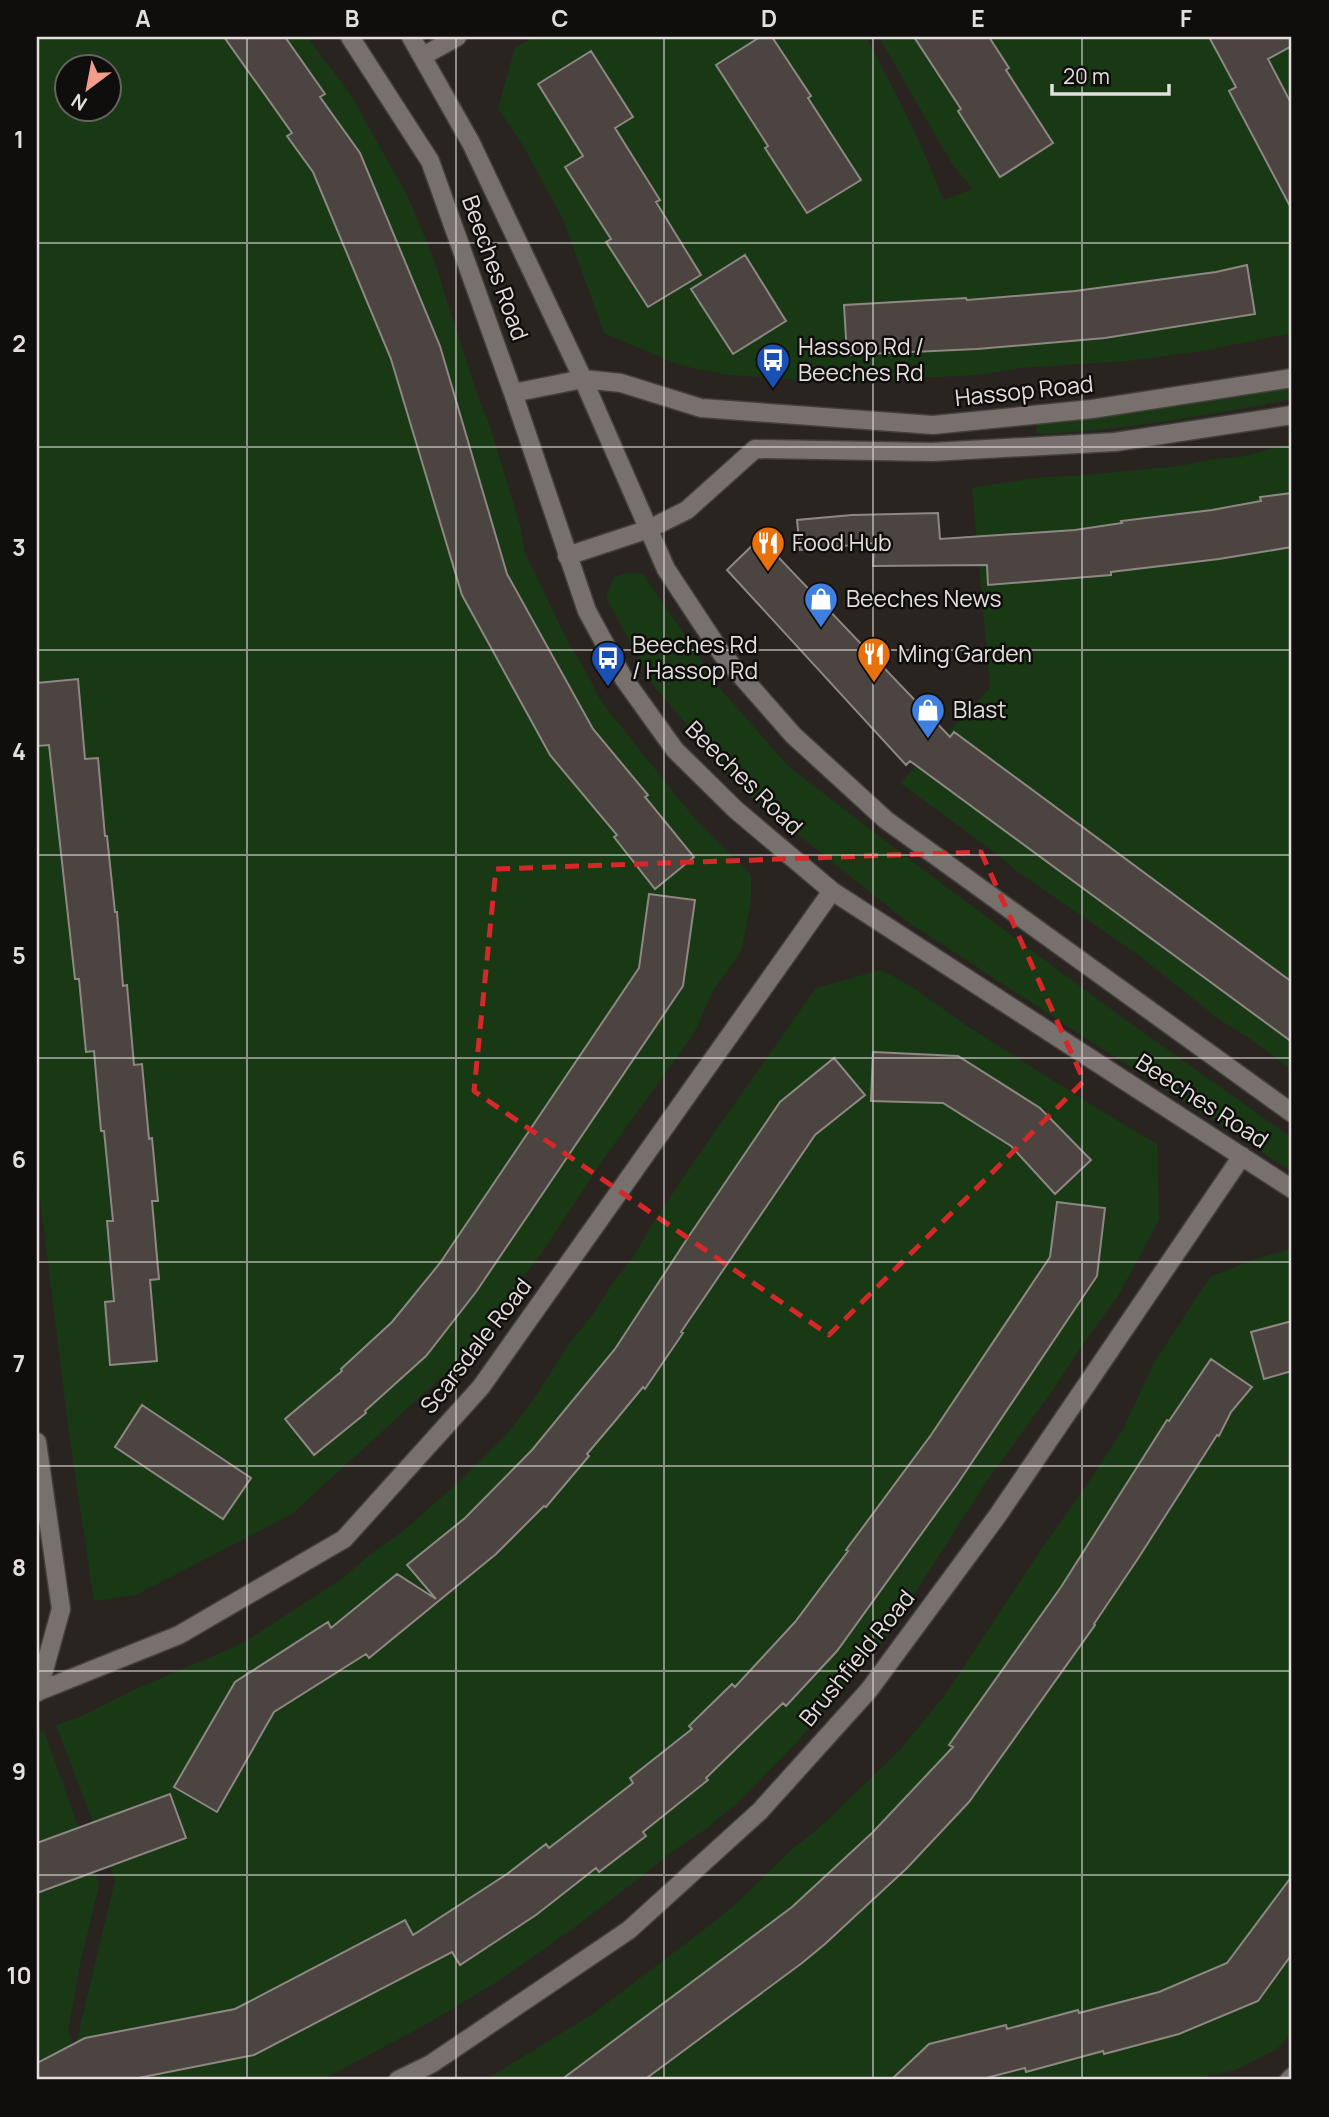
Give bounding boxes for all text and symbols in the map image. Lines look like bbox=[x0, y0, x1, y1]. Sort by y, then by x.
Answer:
text: A bbox=[135, 2, 151, 34]
text: B bbox=[345, 2, 359, 34]
text: C bbox=[552, 2, 569, 34]
text: D bbox=[761, 2, 777, 34]
text: E bbox=[971, 2, 985, 34]
text: F bbox=[1180, 2, 1192, 34]
north arrow bbox=[52, 52, 122, 122]
scale bar bbox=[1052, 52, 1170, 96]
text: 20 m bbox=[1063, 62, 1110, 90]
text: N bbox=[66, 88, 92, 117]
text: 1 bbox=[14, 123, 24, 155]
street label: Beeches Road bbox=[455, 191, 537, 345]
text: 2 bbox=[12, 327, 26, 359]
place label: Hassop Rd / Beeches Rd bbox=[798, 330, 924, 388]
bus stop icon: Hassop Rd / Beeches Rd bbox=[754, 341, 792, 390]
street label: Hassop Road bbox=[953, 367, 1095, 413]
restaurant icon: Food Hub bbox=[749, 524, 787, 573]
place label: Food Hub bbox=[792, 526, 892, 558]
text: 3 bbox=[12, 531, 26, 563]
shop icon: Beeches News bbox=[802, 580, 840, 629]
place label: Beeches News bbox=[846, 582, 1002, 614]
place label: Beeches Rd / Hassop Rd bbox=[632, 628, 758, 686]
restaurant icon: Ming Garden bbox=[855, 635, 893, 684]
place label: Ming Garden bbox=[898, 637, 1032, 669]
bus stop icon: Beeches Rd / Hassop Rd bbox=[589, 639, 627, 688]
shop icon: Blast bbox=[909, 691, 947, 740]
place label: Blast bbox=[953, 693, 1007, 725]
street label: Beeches Road bbox=[679, 713, 810, 842]
text: 4 bbox=[12, 735, 26, 767]
text: 5 bbox=[12, 939, 26, 971]
street label: Beeches Road bbox=[1130, 1045, 1275, 1155]
text: 6 bbox=[12, 1143, 26, 1175]
street label: Scarsdale Road bbox=[412, 1271, 538, 1420]
text: 7 bbox=[13, 1347, 25, 1379]
text: 8 bbox=[12, 1551, 26, 1583]
street label: Brushfield Road bbox=[791, 1582, 921, 1732]
text: 9 bbox=[12, 1755, 26, 1787]
text: 10 bbox=[6, 1959, 32, 1991]

